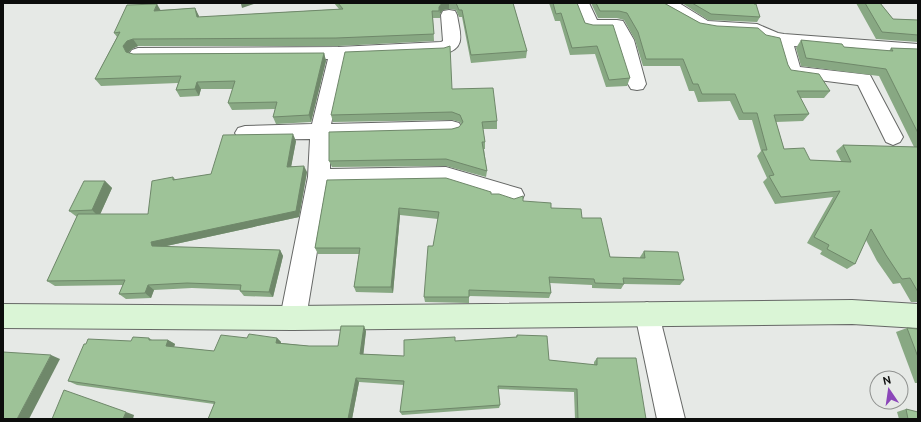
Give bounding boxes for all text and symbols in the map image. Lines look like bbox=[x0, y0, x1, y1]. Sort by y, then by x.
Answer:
north arrow bbox=[869, 370, 909, 410]
text: N bbox=[881, 373, 892, 387]

